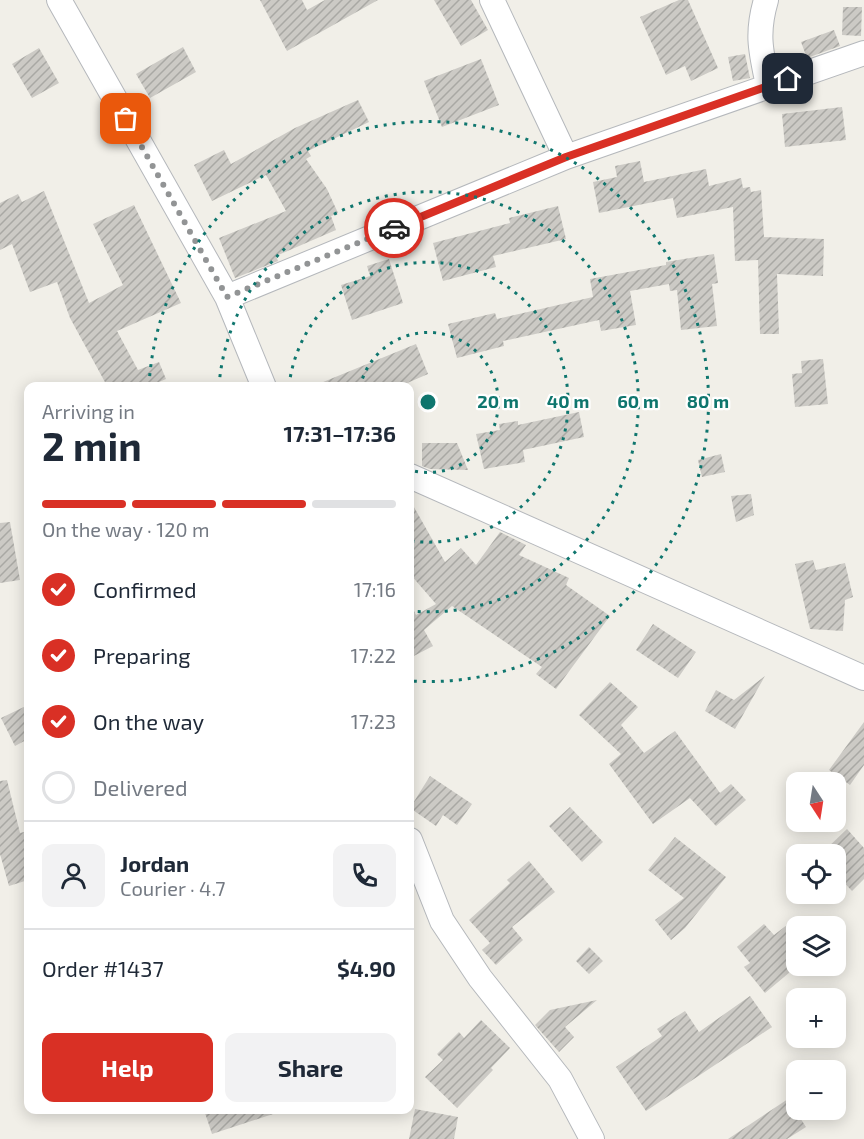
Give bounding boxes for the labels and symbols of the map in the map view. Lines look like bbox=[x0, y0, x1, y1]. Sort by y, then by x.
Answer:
pin bbox=[762, 53, 813, 104]
pin bbox=[100, 93, 151, 144]
courier bbox=[364, 198, 424, 258]
text: 20 m bbox=[477, 390, 519, 412]
text: 40 m bbox=[547, 390, 589, 412]
text: 60 m bbox=[617, 390, 659, 412]
text: 80 m bbox=[687, 390, 729, 412]
centre of rings bbox=[418, 392, 438, 412]
north arrow bbox=[786, 772, 846, 832]

